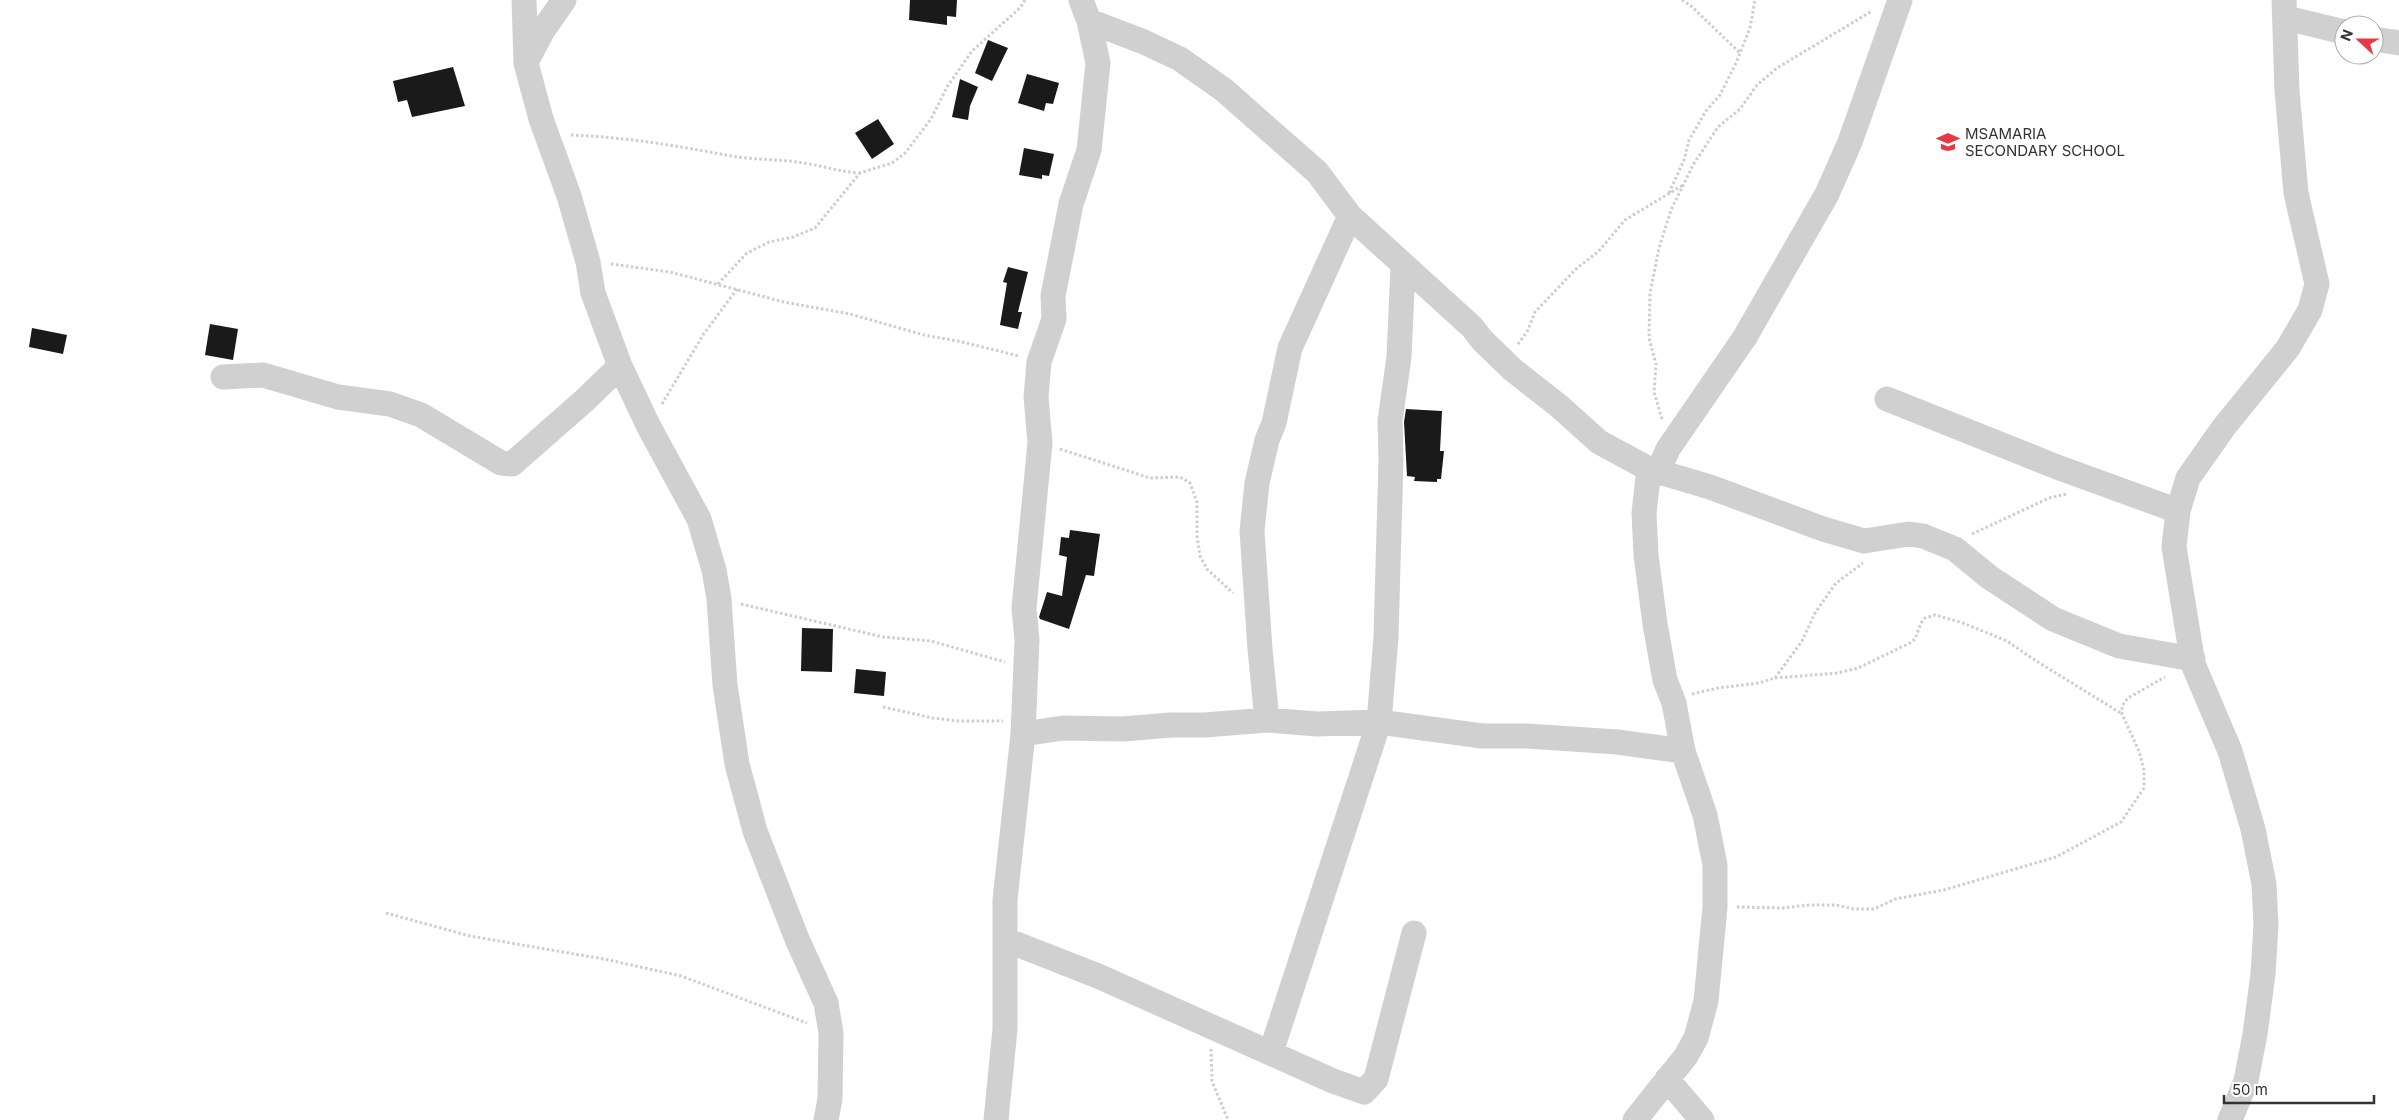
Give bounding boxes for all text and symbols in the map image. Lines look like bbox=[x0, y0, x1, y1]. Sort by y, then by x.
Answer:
north arrow bbox=[2334, 15, 2384, 65]
text: N bbox=[2337, 27, 2356, 43]
place label: MSAMARIA SECONDARY SCHOOL bbox=[1965, 124, 2125, 160]
school or university icon: MSAMARIA SECONDARY SCHOOL bbox=[1935, 129, 1961, 155]
scale bar bbox=[2224, 1072, 2374, 1104]
text: 50 m bbox=[2232, 1080, 2268, 1099]

